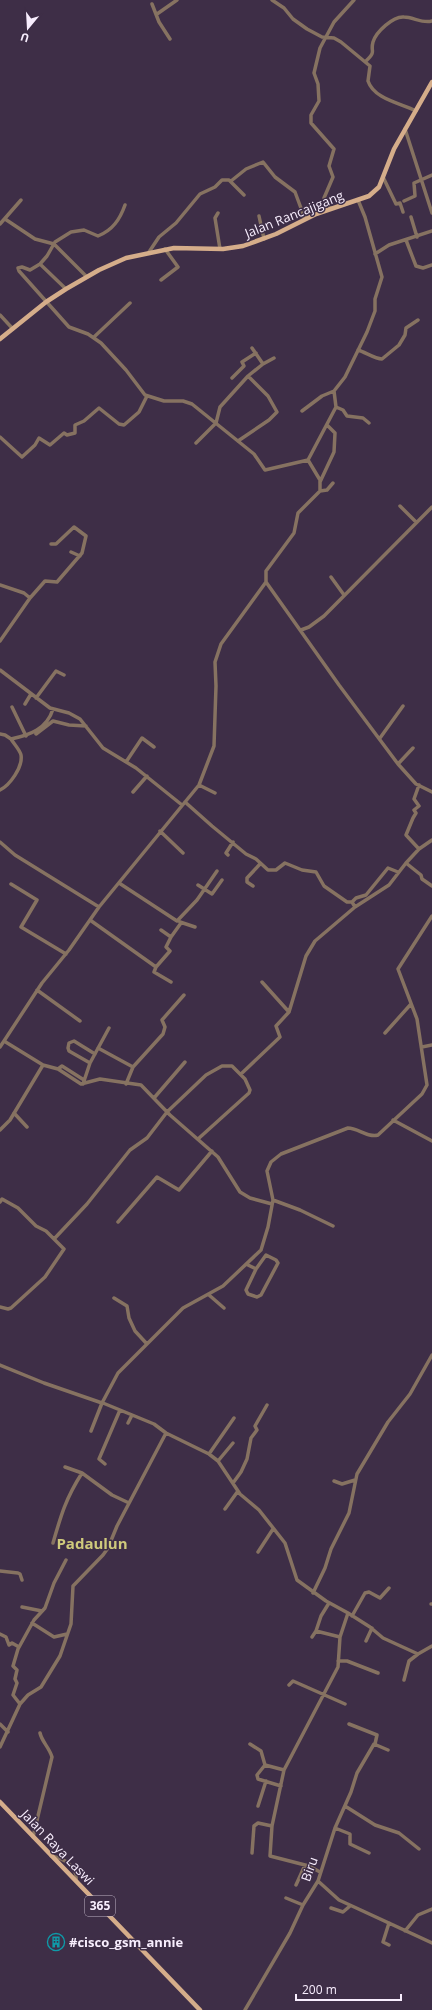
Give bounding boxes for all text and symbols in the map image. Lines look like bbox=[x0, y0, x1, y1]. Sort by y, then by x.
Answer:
north arrow bbox=[8, 8, 48, 48]
text: U bbox=[18, 30, 31, 46]
street label: Jalan Rancajigang bbox=[240, 186, 346, 243]
district label: Padaulun bbox=[56, 1533, 128, 1553]
street label: Jalan Raya Laswi bbox=[16, 1804, 99, 1889]
street label: Biru bbox=[296, 1854, 322, 1884]
road number: 365 bbox=[85, 1896, 115, 1916]
building icon: #cisco_gsm_annie bbox=[46, 1932, 66, 1952]
place label: #cisco_gsm_annie bbox=[69, 1933, 183, 1951]
scale bar bbox=[296, 1976, 401, 2002]
text: 200 m bbox=[302, 1981, 337, 1998]

